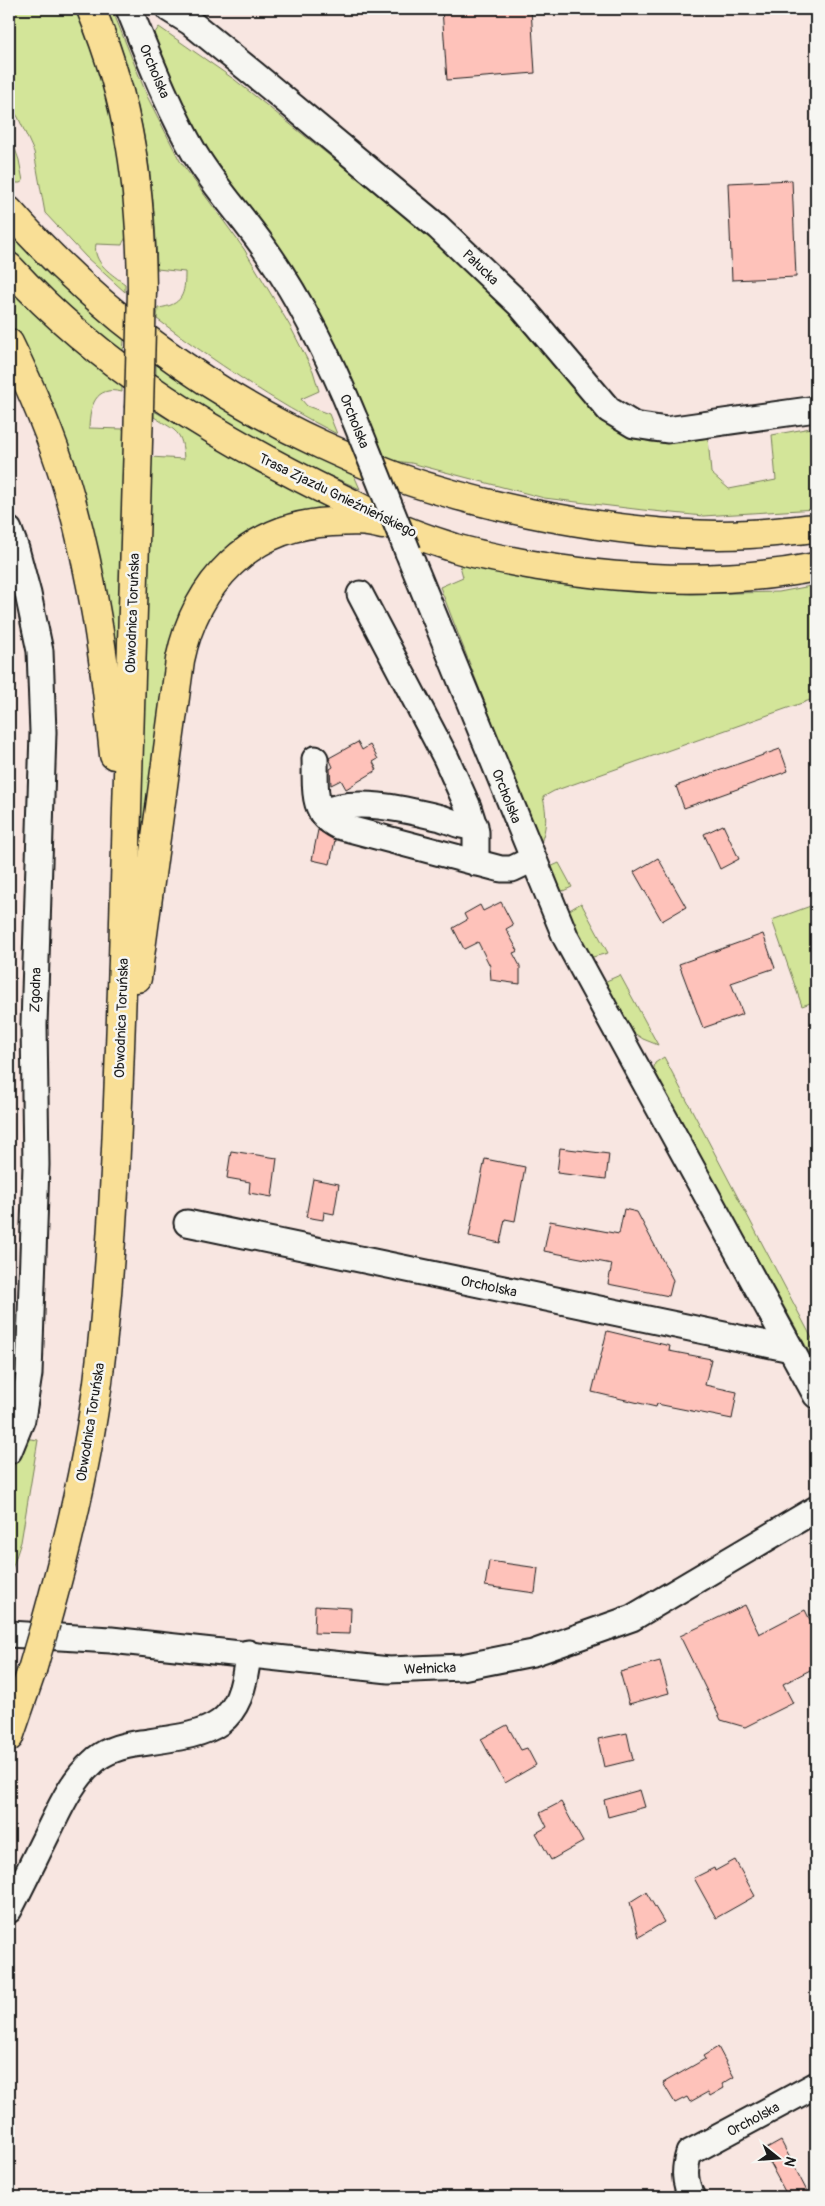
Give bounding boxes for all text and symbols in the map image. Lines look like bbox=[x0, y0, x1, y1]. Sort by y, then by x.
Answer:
street label: Orcholska bbox=[136, 42, 174, 101]
street label: Pałucka bbox=[459, 246, 502, 289]
street label: Orcholska bbox=[336, 392, 373, 451]
street label: Trasa Zjazdu Gnieźnieńskiego bbox=[256, 450, 420, 541]
street label: Obwodnica Toruńska bbox=[122, 553, 143, 673]
street label: Orcholska bbox=[488, 767, 525, 826]
street label: Obwodnica Toruńska bbox=[111, 958, 132, 1078]
street label: Zgodna bbox=[26, 967, 45, 1013]
street label: Orcholska bbox=[459, 1272, 519, 1301]
street label: Obwodnica Toruńska bbox=[73, 1361, 108, 1483]
street label: Wełnicka bbox=[404, 1659, 456, 1678]
street label: Orcholska bbox=[724, 2099, 782, 2140]
north arrow bbox=[752, 2134, 802, 2184]
text: N bbox=[780, 2155, 799, 2169]

